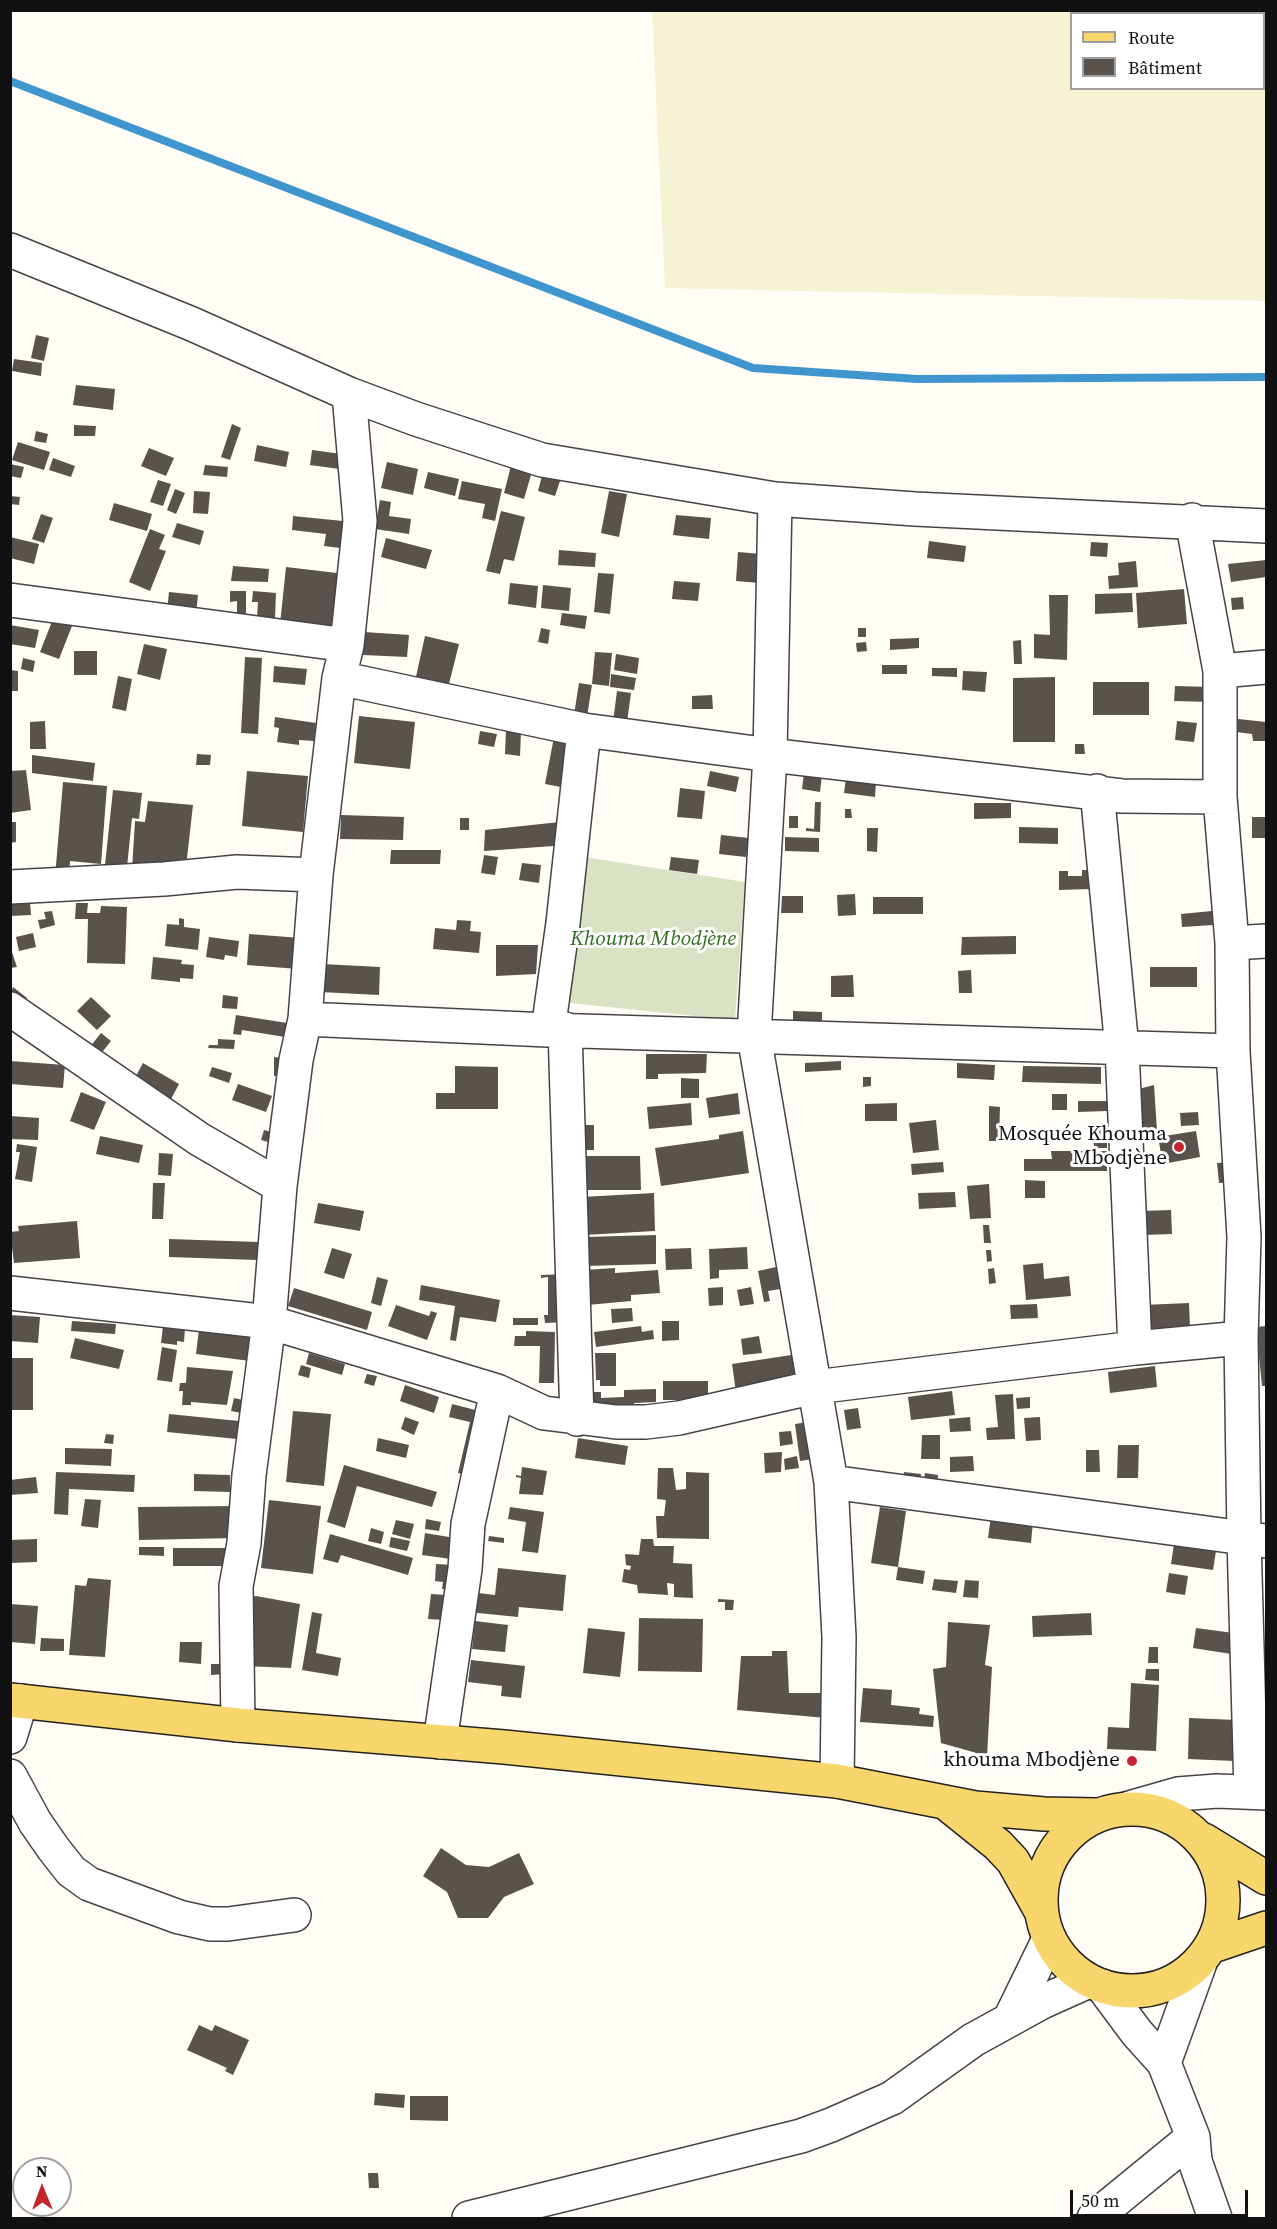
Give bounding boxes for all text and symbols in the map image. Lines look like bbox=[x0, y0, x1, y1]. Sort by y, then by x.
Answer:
legend bbox=[1070, 12, 1265, 90]
text: Route bbox=[1128, 25, 1175, 50]
text: Bâtiment bbox=[1128, 55, 1202, 80]
park label: Khouma Mbodjène bbox=[570, 927, 736, 953]
place label: Mosquée Khouma Mbodjène bbox=[998, 1122, 1167, 1172]
marker: Mosquée Khouma Mbodjène bbox=[1172, 1140, 1186, 1154]
place label: khouma Mbodjène bbox=[943, 1748, 1120, 1774]
marker: khouma Mbodjène bbox=[1125, 1754, 1139, 1768]
north arrow bbox=[12, 2157, 72, 2217]
text: N bbox=[36, 2160, 48, 2182]
scale bar bbox=[1073, 2178, 1252, 2216]
text: 50 m bbox=[1081, 2188, 1119, 2213]

